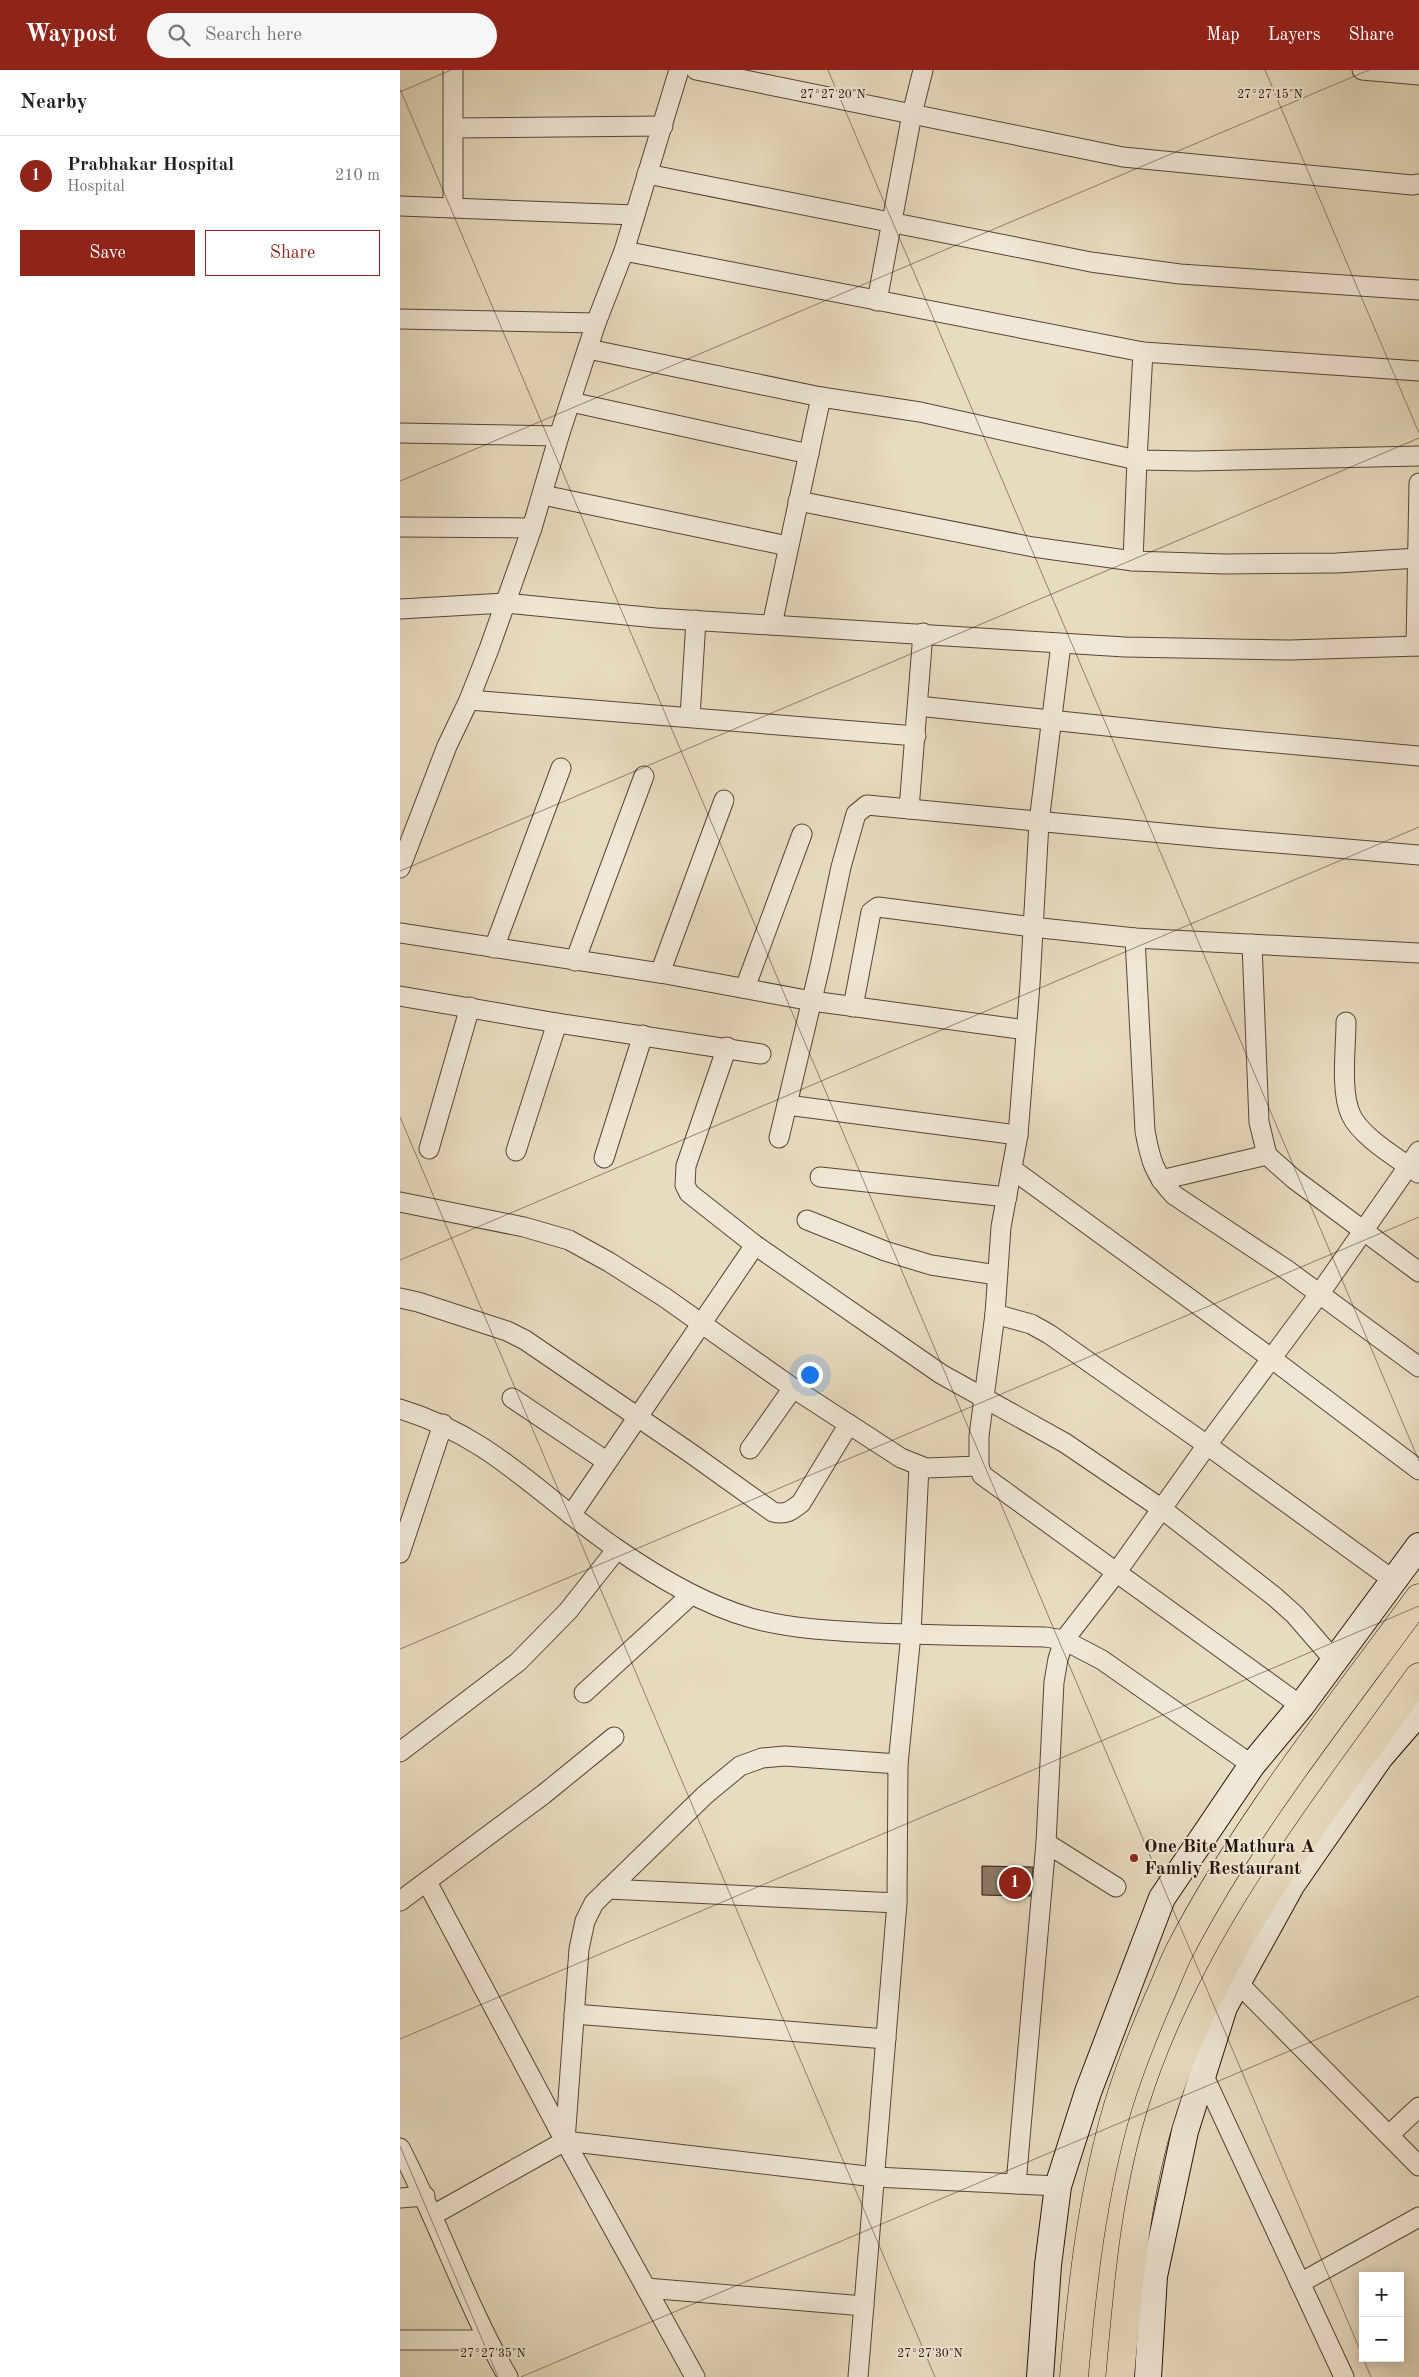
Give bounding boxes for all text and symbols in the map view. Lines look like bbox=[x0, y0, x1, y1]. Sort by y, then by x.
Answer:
search box bbox=[147, 13, 497, 58]
icon: search bbox=[165, 21, 193, 49]
text: Waypost bbox=[25, 23, 117, 47]
text: Search here bbox=[205, 26, 302, 45]
text: Map bbox=[1206, 26, 1240, 44]
text: Layers bbox=[1268, 26, 1320, 44]
text: Share bbox=[1348, 26, 1394, 44]
text: 27°27'15"N bbox=[1237, 88, 1303, 101]
text: 27°27'20"N bbox=[800, 89, 866, 101]
text: Nearby bbox=[20, 92, 88, 113]
text: Prabhakar Hospital bbox=[67, 156, 234, 175]
text: 1 bbox=[31, 168, 41, 184]
text: 210 m bbox=[335, 168, 380, 184]
text: Hospital bbox=[67, 179, 125, 195]
button: Save bbox=[20, 230, 195, 276]
button: Share bbox=[205, 230, 380, 276]
your location bbox=[797, 1362, 823, 1388]
place label: One Bite Mathura A Famliy Restaurant bbox=[1144, 1838, 1315, 1879]
marker: One Bite Mathura A Famliy Restaurant bbox=[1128, 1852, 1140, 1864]
pin: 1 bbox=[999, 1864, 1031, 1902]
map controls bbox=[1359, 2272, 1404, 2362]
button: + bbox=[1359, 2272, 1404, 2317]
button: − bbox=[1359, 2317, 1404, 2362]
text: 27°27'35"N bbox=[460, 2347, 526, 2360]
text: 27°27'30"N bbox=[897, 2348, 963, 2360]

